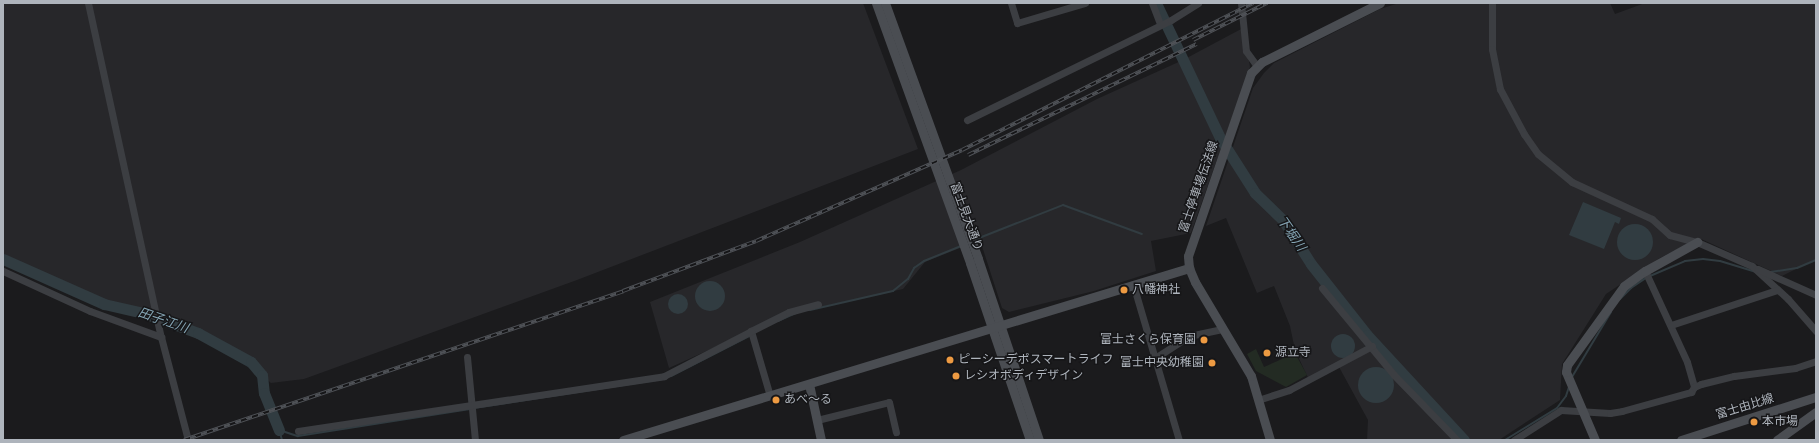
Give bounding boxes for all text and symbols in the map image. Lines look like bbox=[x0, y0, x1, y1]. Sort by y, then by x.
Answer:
street label: 富士停車場伝法線 bbox=[1177, 139, 1221, 235]
street label: 富士見大通り bbox=[947, 181, 985, 253]
water label: 下堀川 bbox=[1273, 214, 1309, 254]
place label: 八幡神社 bbox=[1132, 283, 1180, 297]
marker: 八幡神社 bbox=[1119, 285, 1129, 295]
water label: 田子江川 bbox=[136, 305, 190, 337]
place label: 富士さくら保育園 bbox=[1100, 333, 1196, 347]
marker: 富士さくら保育園 bbox=[1199, 335, 1209, 345]
place label: 源立寺 bbox=[1275, 346, 1311, 360]
marker: 源立寺 bbox=[1262, 348, 1272, 358]
place label: ピーシーデポスマートライフ bbox=[958, 353, 1114, 367]
marker: ピーシーデポスマートライフ bbox=[945, 355, 955, 365]
place label: 富士中央幼稚園 bbox=[1120, 356, 1204, 370]
marker: 富士中央幼稚園 bbox=[1207, 358, 1217, 368]
place label: レシオボディデザイン bbox=[964, 369, 1084, 383]
marker: レシオボディデザイン bbox=[951, 371, 961, 381]
street label: 富士由比線 bbox=[1714, 391, 1776, 423]
place label: あべ〜る bbox=[784, 393, 832, 407]
marker: あべ〜る bbox=[771, 395, 781, 405]
place label: 本市場 bbox=[1762, 415, 1798, 429]
marker: 本市場 bbox=[1749, 417, 1759, 427]

